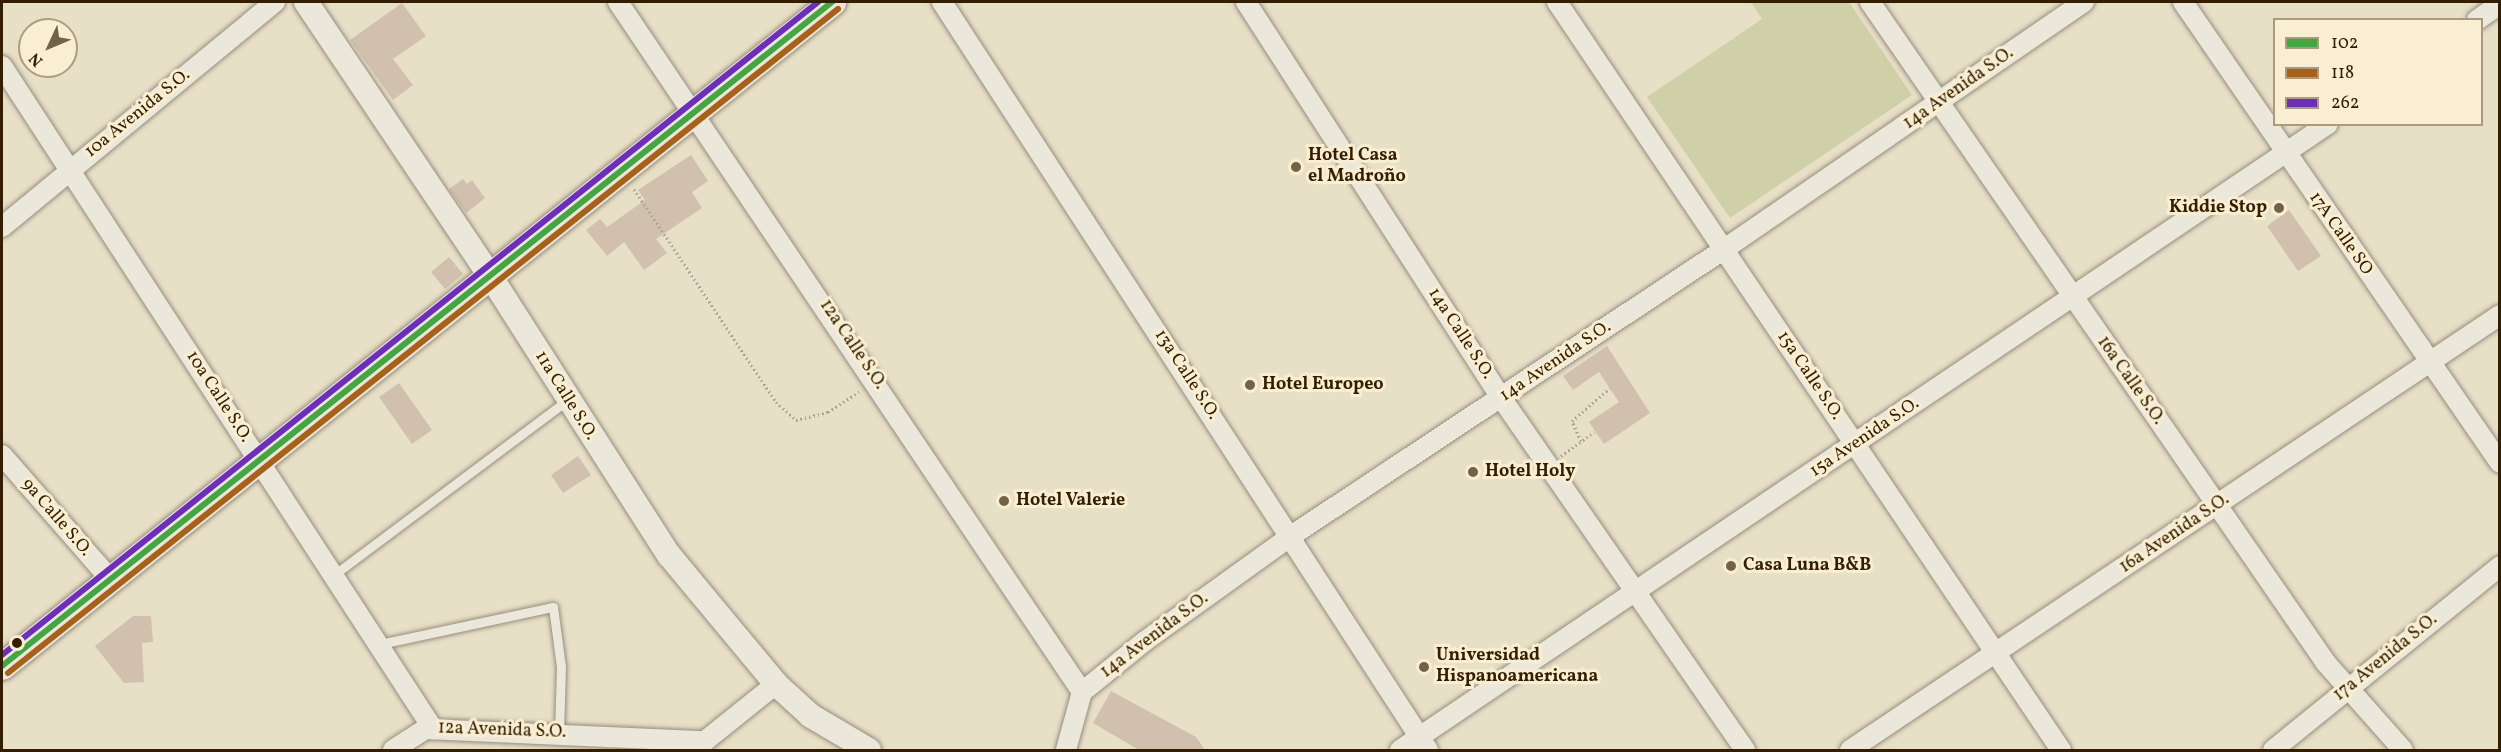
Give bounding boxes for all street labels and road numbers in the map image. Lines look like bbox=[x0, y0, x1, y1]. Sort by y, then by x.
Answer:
street label: 14a Avenida S.O. bbox=[1900, 43, 2018, 135]
street label: 10a Avenida S.O. bbox=[81, 65, 195, 163]
street label: 17A Calle SO bbox=[2303, 188, 2377, 280]
street label: 14a Calle S.O. bbox=[1422, 284, 1498, 384]
street label: 12a Calle S.O. bbox=[814, 296, 890, 394]
street label: 14a Avenida S.O. bbox=[1496, 317, 1616, 407]
street label: 13a Calle S.O. bbox=[1149, 326, 1223, 424]
street label: 15a Calle S.O. bbox=[1771, 327, 1847, 425]
street label: 16a Calle S.O. bbox=[2092, 333, 2168, 429]
street label: 10a Calle S.O. bbox=[180, 347, 256, 447]
street label: 11a Calle S.O. bbox=[529, 347, 601, 445]
street label: 15a Avenida S.O. bbox=[1806, 393, 1924, 483]
street label: 9a Calle S.O. bbox=[16, 475, 96, 561]
street label: 16a Avenida S.O. bbox=[2116, 489, 2234, 579]
street label: 14a Avenida S.O. bbox=[1097, 588, 1213, 684]
street label: 17a Avenida S.O. bbox=[2330, 609, 2442, 707]
street label: 12a Avenida S.O. bbox=[437, 718, 567, 744]

